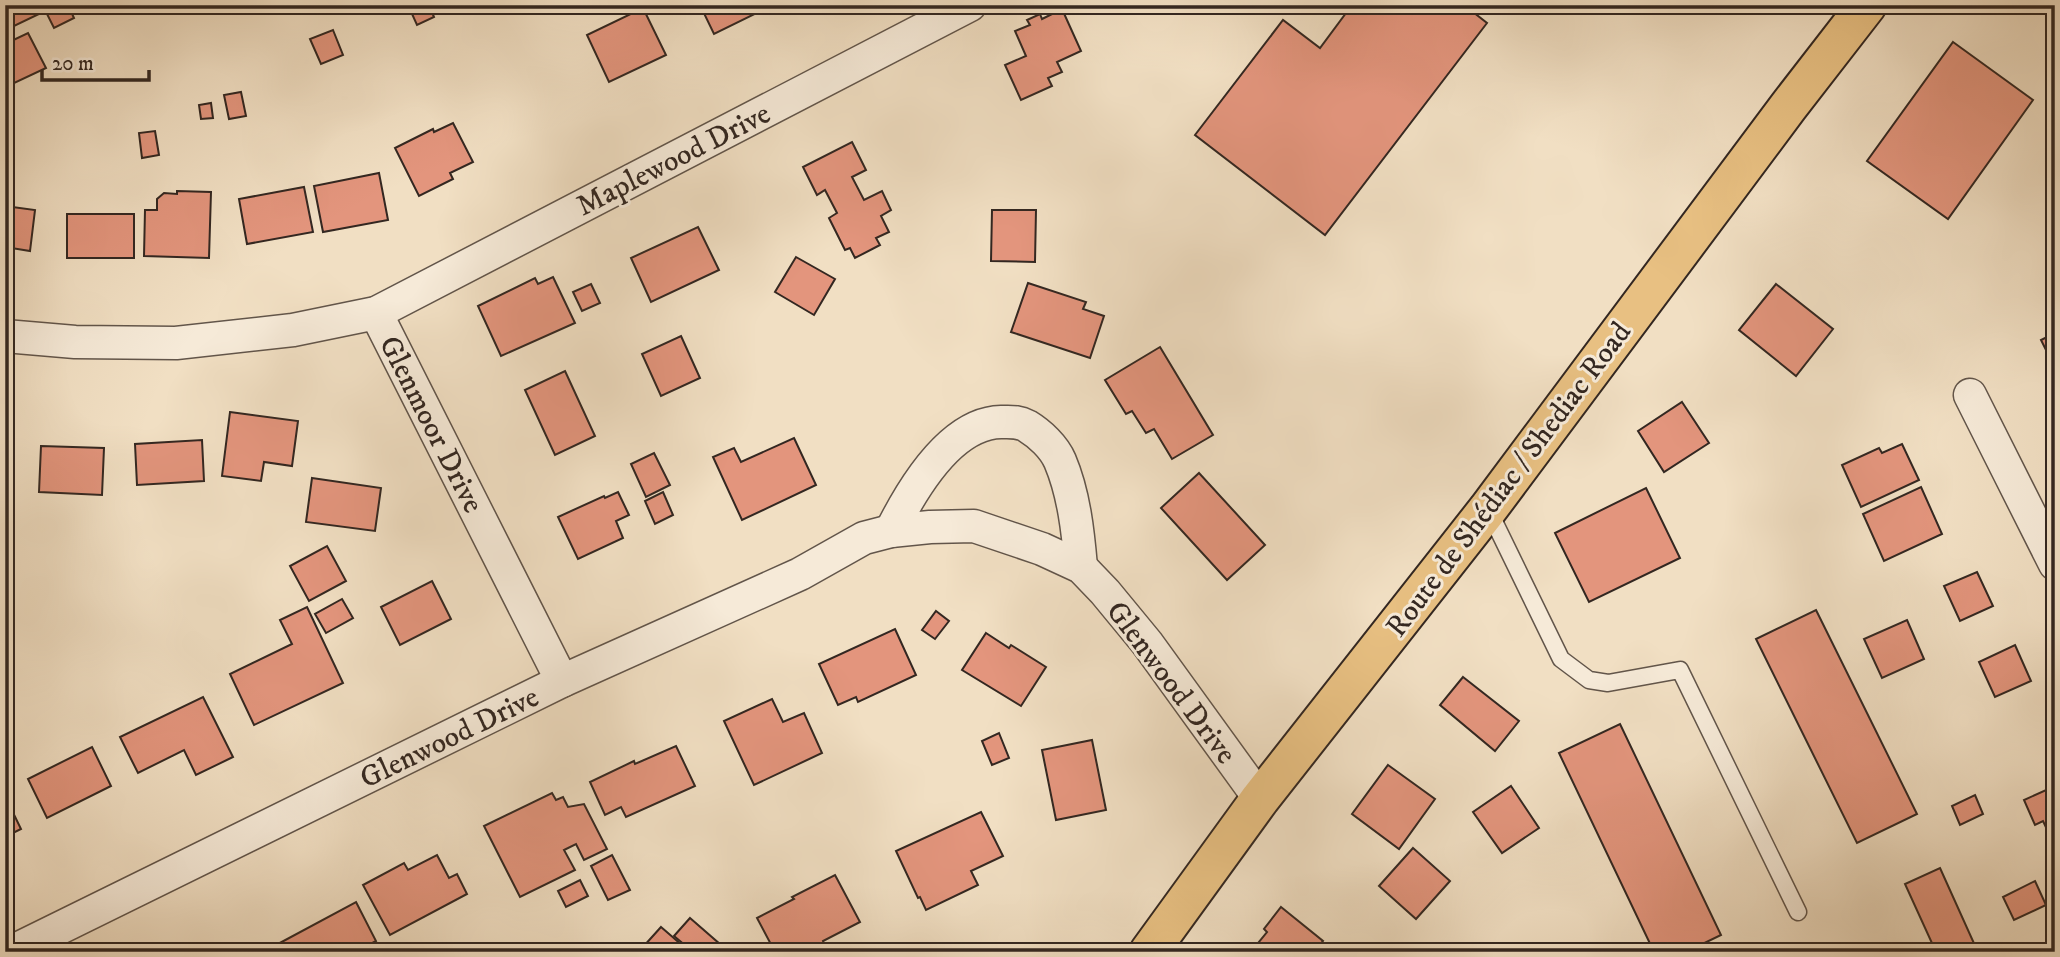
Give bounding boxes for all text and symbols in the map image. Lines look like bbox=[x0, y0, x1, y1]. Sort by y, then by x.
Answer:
scale bar bbox=[42, 38, 149, 82]
text: 20 m bbox=[52, 51, 94, 77]
street label: Maplewood Drive bbox=[570, 96, 777, 225]
street label: Route de Shédiac / Shediac Road bbox=[1379, 315, 1640, 645]
street label: Glenmoor Drive bbox=[370, 330, 491, 519]
street label: Glenwood Drive bbox=[1098, 594, 1244, 772]
street label: Glenwood Drive bbox=[354, 679, 545, 798]

